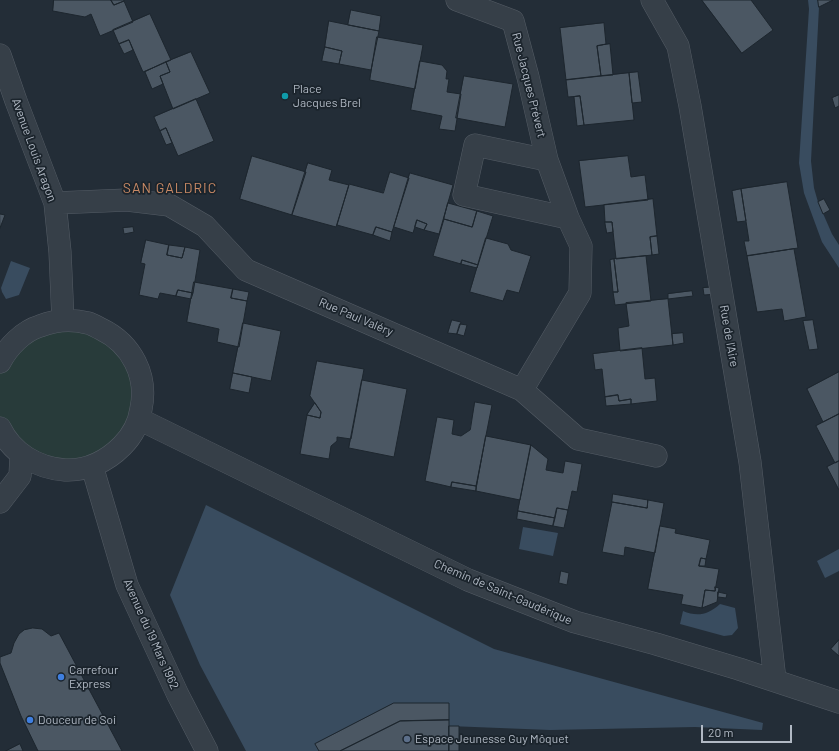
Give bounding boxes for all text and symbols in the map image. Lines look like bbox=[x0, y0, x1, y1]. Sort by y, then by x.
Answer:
street label: Rue Jacques Prévert bbox=[509, 31, 549, 139]
place label: Place Jacques Brel bbox=[293, 82, 361, 110]
marker: Place Jacques Brel bbox=[280, 91, 290, 101]
street label: Avenue Louis Aragon bbox=[9, 96, 59, 204]
district label: SAN GALDRIC bbox=[123, 180, 217, 196]
street label: Rue Paul Valéry bbox=[317, 295, 395, 339]
street label: Rue de l'Aire bbox=[716, 304, 742, 368]
street label: Chemin de Saint-Gaudérique bbox=[432, 556, 574, 628]
street label: Avenue du 19 Mars 1962 bbox=[120, 577, 182, 691]
place label: Carrefour Express bbox=[69, 663, 118, 691]
marker: Carrefour Express bbox=[56, 672, 66, 682]
place label: Douceur de Soi bbox=[38, 713, 116, 727]
marker: Douceur de Soi bbox=[25, 715, 35, 725]
scale bar bbox=[703, 717, 794, 743]
text: 20 m bbox=[708, 725, 734, 739]
place label: Espace Jeunesse Guy Môquet bbox=[415, 732, 569, 746]
marker: Espace Jeunesse Guy Môquet bbox=[402, 734, 412, 744]

